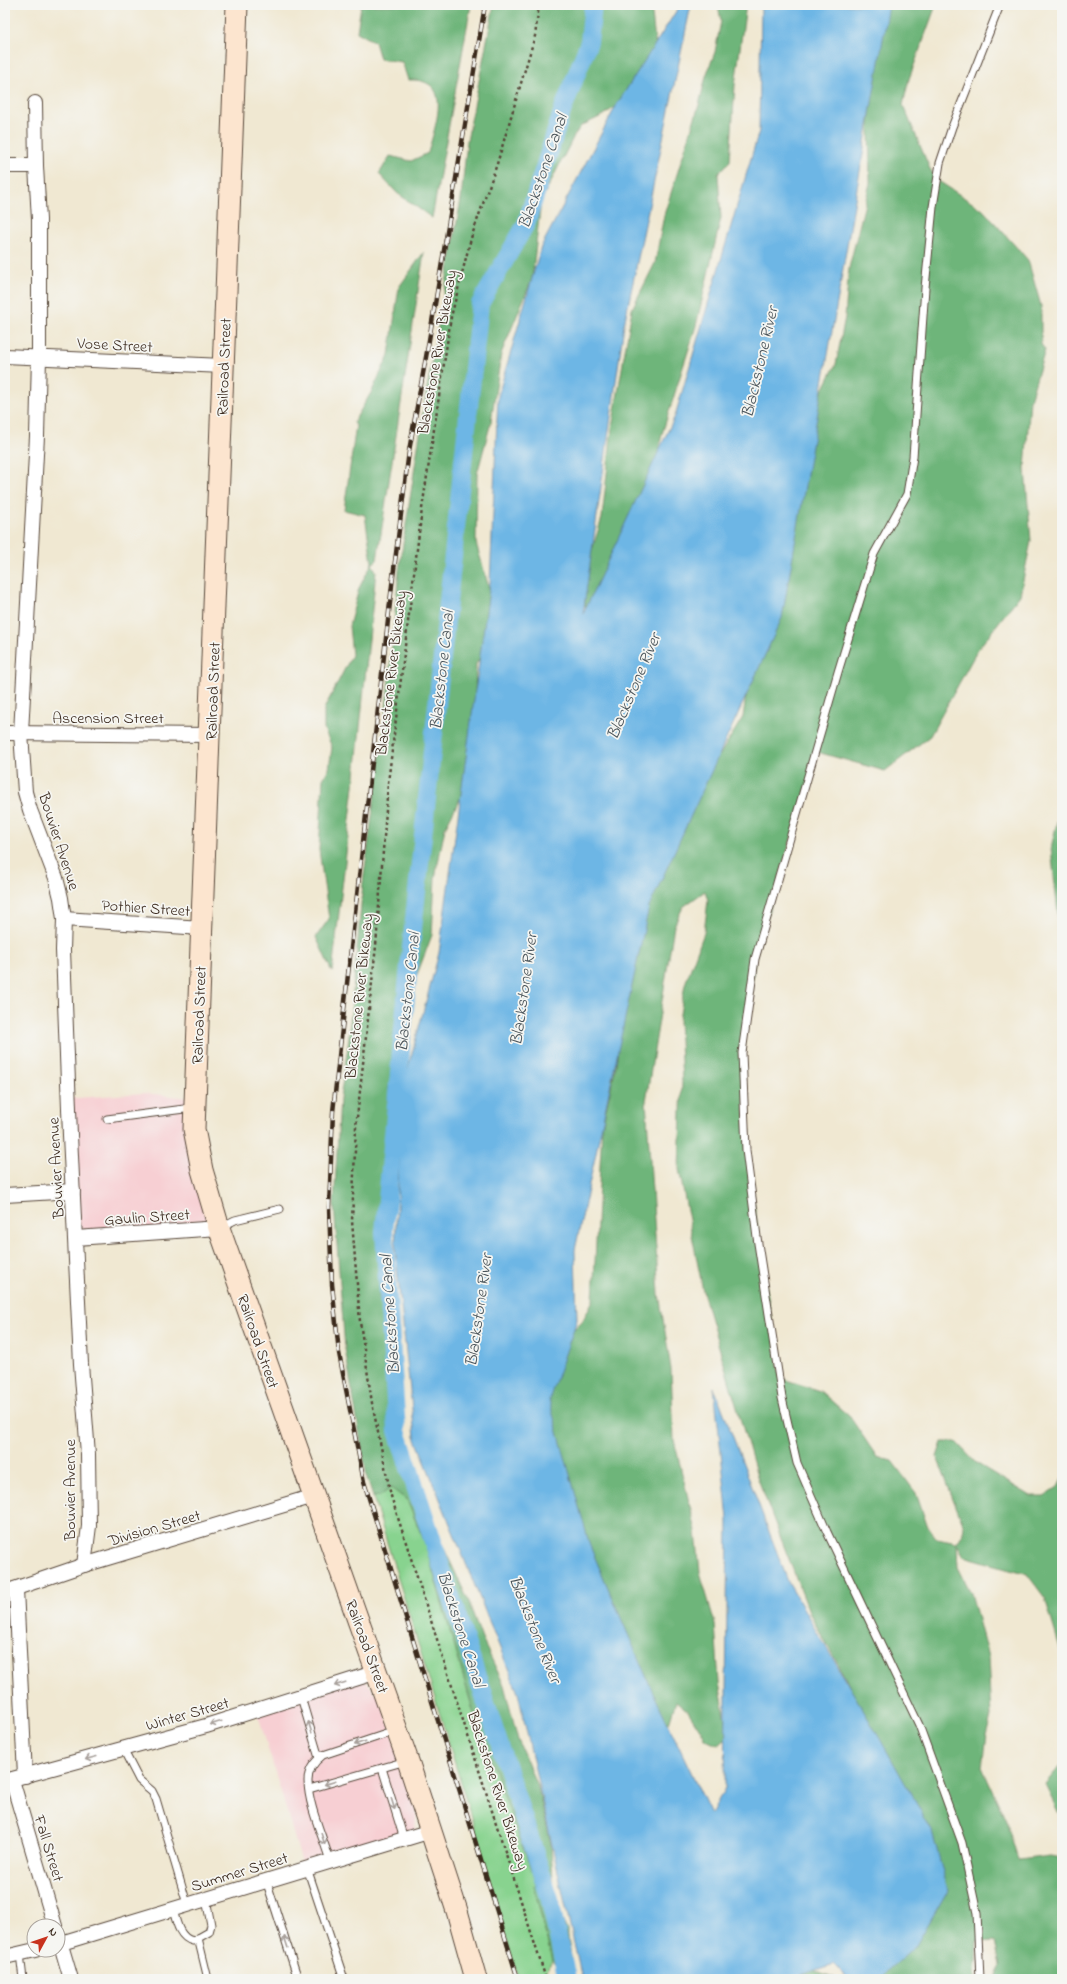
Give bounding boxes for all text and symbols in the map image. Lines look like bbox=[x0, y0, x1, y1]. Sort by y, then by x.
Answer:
water label: Blackstone Canal bbox=[512, 109, 575, 232]
street label: Blackstone River Bikeway bbox=[412, 268, 464, 437]
water label: Blackstone River bbox=[736, 302, 786, 420]
street label: Railroad Street bbox=[211, 317, 239, 417]
street label: Vose Street bbox=[76, 332, 154, 360]
street label: Blackstone River Bikeway bbox=[370, 589, 414, 758]
water label: Blackstone Canal bbox=[424, 607, 461, 731]
water label: Blackstone River bbox=[601, 627, 669, 744]
street label: Railroad Street bbox=[200, 641, 228, 741]
street label: Ascension Street bbox=[52, 707, 164, 731]
street label: Bouvier Avenue bbox=[31, 789, 85, 894]
street label: Pothier Street bbox=[101, 894, 192, 924]
street label: Blackstone River Bikeway bbox=[339, 912, 381, 1081]
water label: Blackstone Canal bbox=[390, 929, 427, 1053]
water label: Blackstone River bbox=[504, 929, 545, 1047]
street label: Railroad Street bbox=[186, 965, 214, 1065]
street label: Bouvier Avenue bbox=[42, 1116, 72, 1220]
street label: Gaulin Street bbox=[104, 1203, 191, 1233]
water label: Blackstone River bbox=[459, 1250, 500, 1368]
water label: Blackstone Canal bbox=[374, 1252, 407, 1376]
street label: Railroad Street bbox=[230, 1291, 285, 1393]
street label: Bouvier Avenue bbox=[59, 1439, 83, 1542]
street label: Division Street bbox=[105, 1504, 204, 1554]
water label: Blackstone Canal bbox=[430, 1569, 492, 1692]
water label: Blackstone River bbox=[502, 1572, 568, 1689]
street label: Railroad Street bbox=[338, 1596, 394, 1698]
one-way arrow bbox=[334, 1681, 347, 1688]
street label: Winter Street bbox=[143, 1691, 233, 1738]
street label: Blackstone River Bikeway bbox=[460, 1707, 534, 1874]
one-way arrow bbox=[210, 1720, 223, 1727]
one-way arrow bbox=[306, 1721, 313, 1734]
one-way arrow bbox=[354, 1740, 367, 1747]
one-way arrow bbox=[85, 1755, 98, 1762]
one-way arrow bbox=[324, 1780, 337, 1787]
one-way arrow bbox=[390, 1797, 397, 1810]
street label: Fall Street bbox=[26, 1811, 70, 1886]
one-way arrow bbox=[320, 1832, 327, 1845]
street label: Summer Street bbox=[188, 1847, 292, 1899]
north arrow bbox=[26, 1918, 66, 1958]
text: N bbox=[44, 1924, 61, 1940]
one-way arrow bbox=[282, 1936, 289, 1949]

